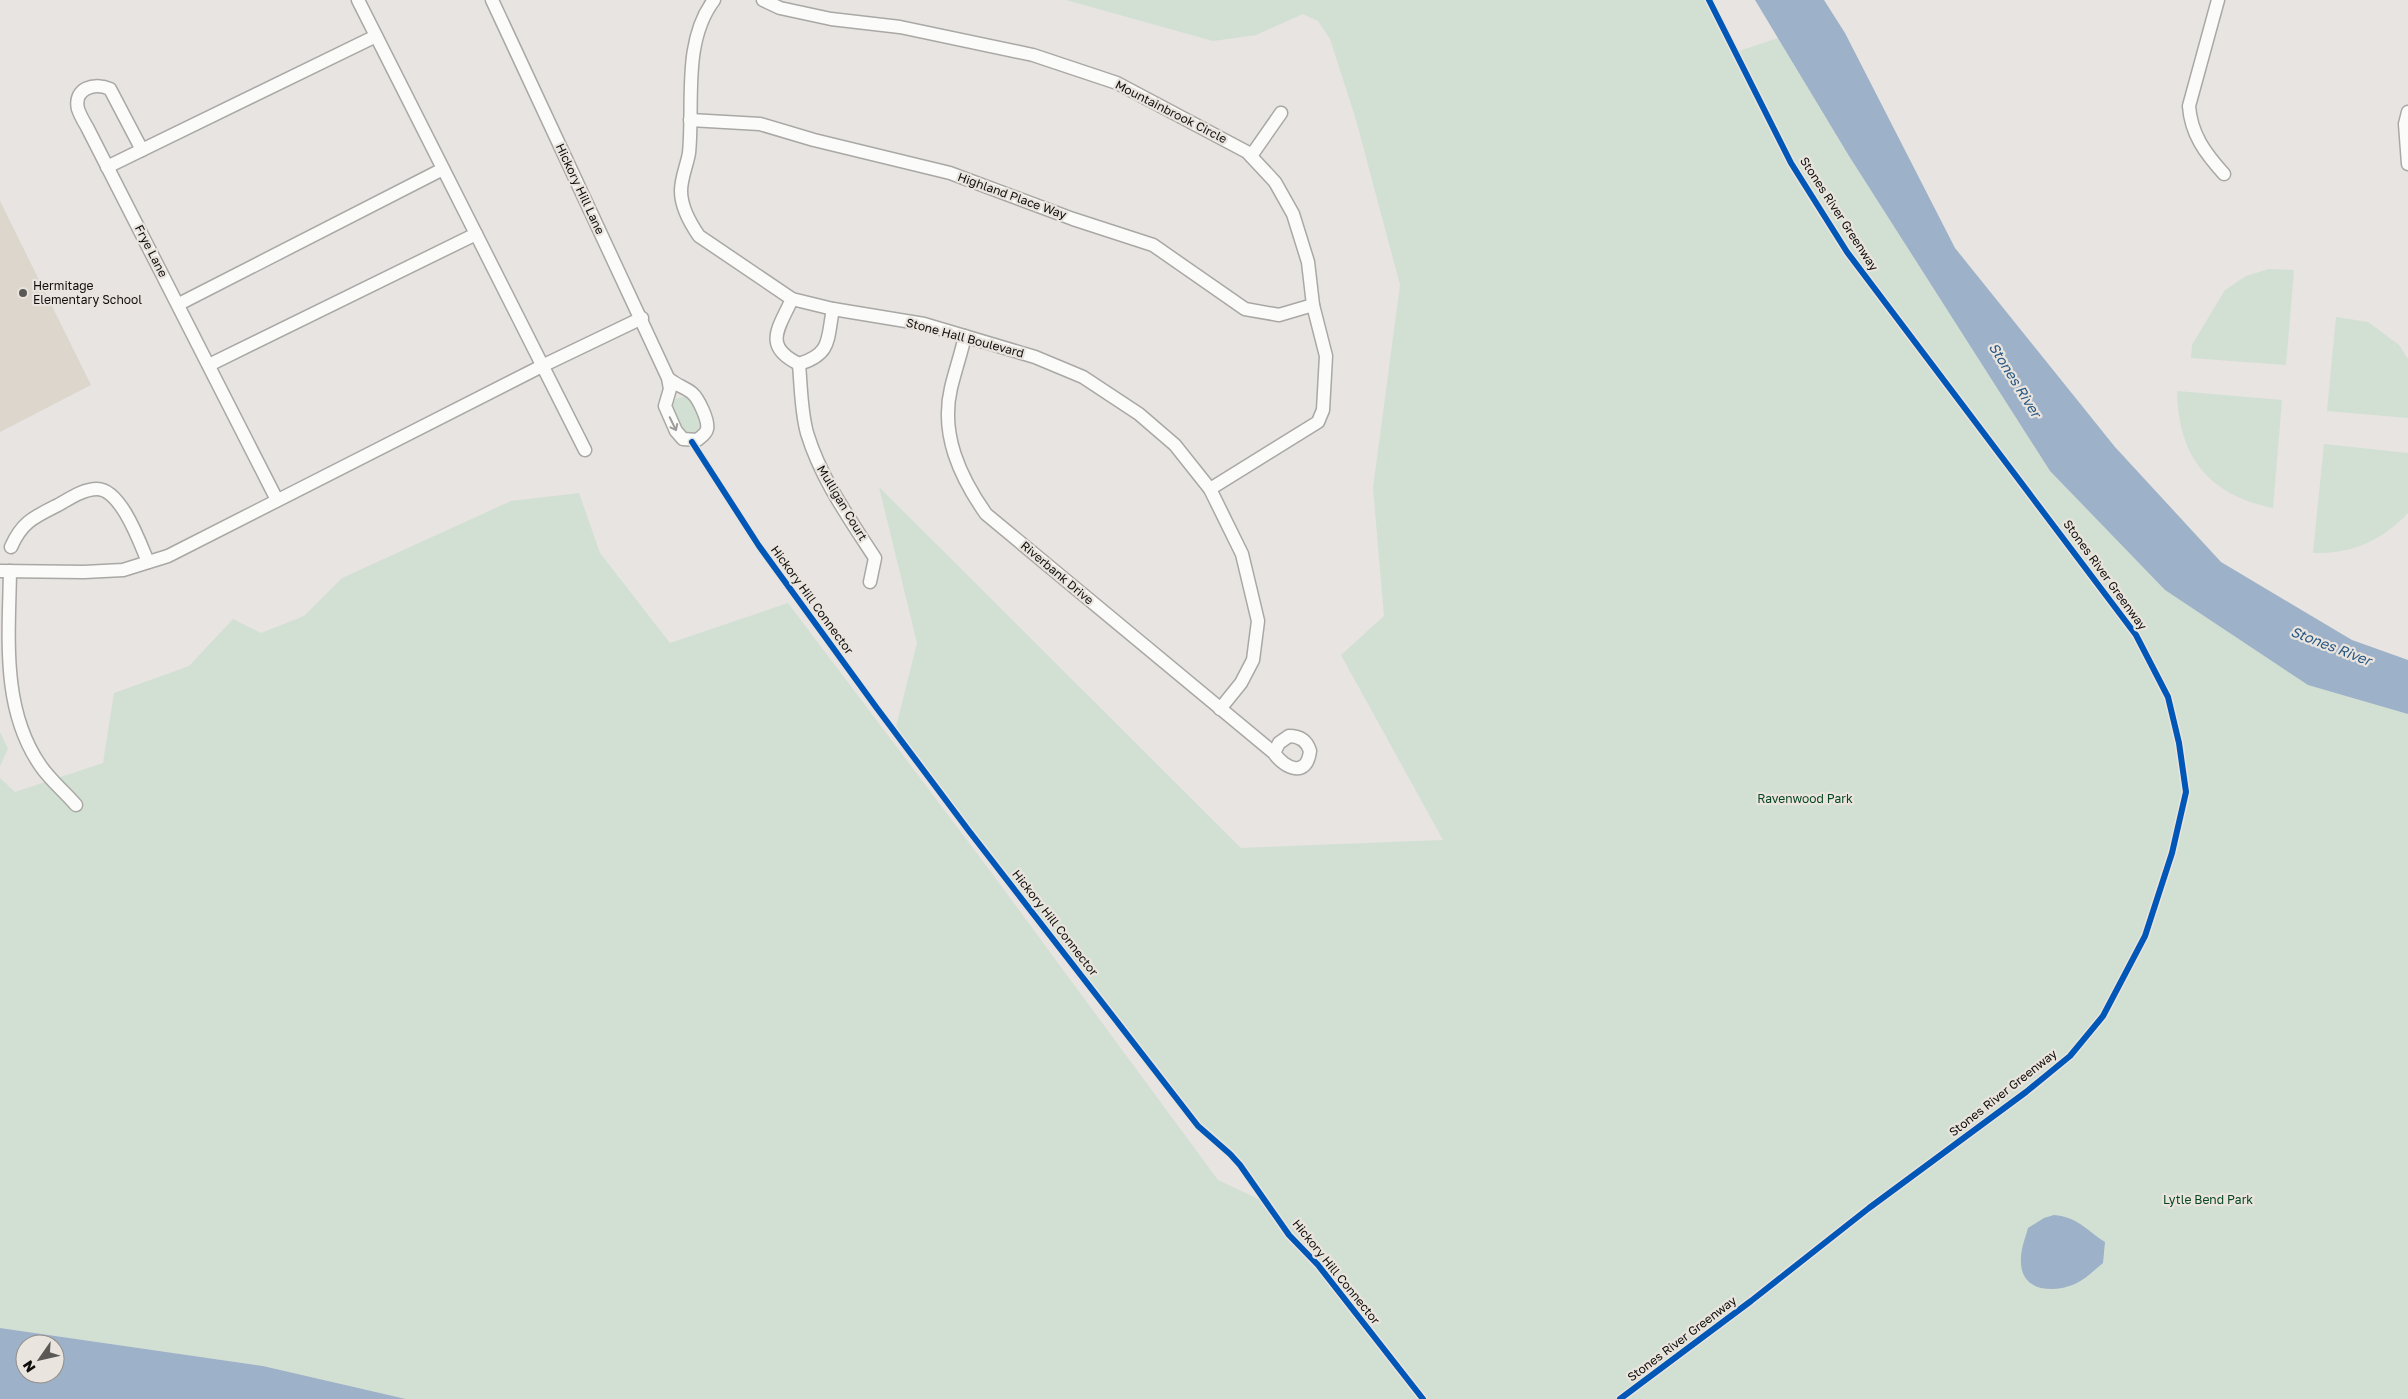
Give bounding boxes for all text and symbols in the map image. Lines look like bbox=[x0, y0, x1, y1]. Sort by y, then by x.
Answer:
street label: Mountainbrook Circle bbox=[1113, 77, 1230, 146]
street label: Hickory Hill Lane bbox=[553, 141, 608, 237]
street label: Stones River Greenway bbox=[1797, 154, 1882, 274]
street label: Highland Place Way bbox=[956, 169, 1069, 222]
street label: Frye Lane bbox=[132, 222, 171, 279]
place label: Hermitage Elementary School bbox=[33, 278, 142, 307]
marker: Hermitage Elementary School bbox=[17, 287, 29, 299]
street label: Stone Hall Boulevard bbox=[905, 315, 1026, 360]
water label: Stones River bbox=[1986, 339, 2046, 422]
one-way arrow bbox=[669, 416, 678, 431]
street label: Mulligan Court bbox=[814, 462, 871, 543]
street label: Stones River Greenway bbox=[2060, 517, 2151, 633]
street label: Riverbank Drive bbox=[1018, 538, 1097, 607]
street label: Hickory Hill Connector bbox=[768, 542, 857, 657]
water label: Stones River bbox=[2289, 622, 2376, 670]
park label: Ravenwood Park bbox=[1757, 791, 1853, 806]
street label: Hickory Hill Connector bbox=[1009, 867, 1102, 979]
street label: Stones River Greenway bbox=[1946, 1046, 2060, 1139]
park label: Lytle Bend Park bbox=[2163, 1192, 2253, 1207]
street label: Hickory Hill Connector bbox=[1289, 1216, 1384, 1327]
street label: Stones River Greenway bbox=[1624, 1293, 1739, 1384]
north arrow bbox=[15, 1334, 65, 1384]
text: N bbox=[19, 1357, 39, 1376]

